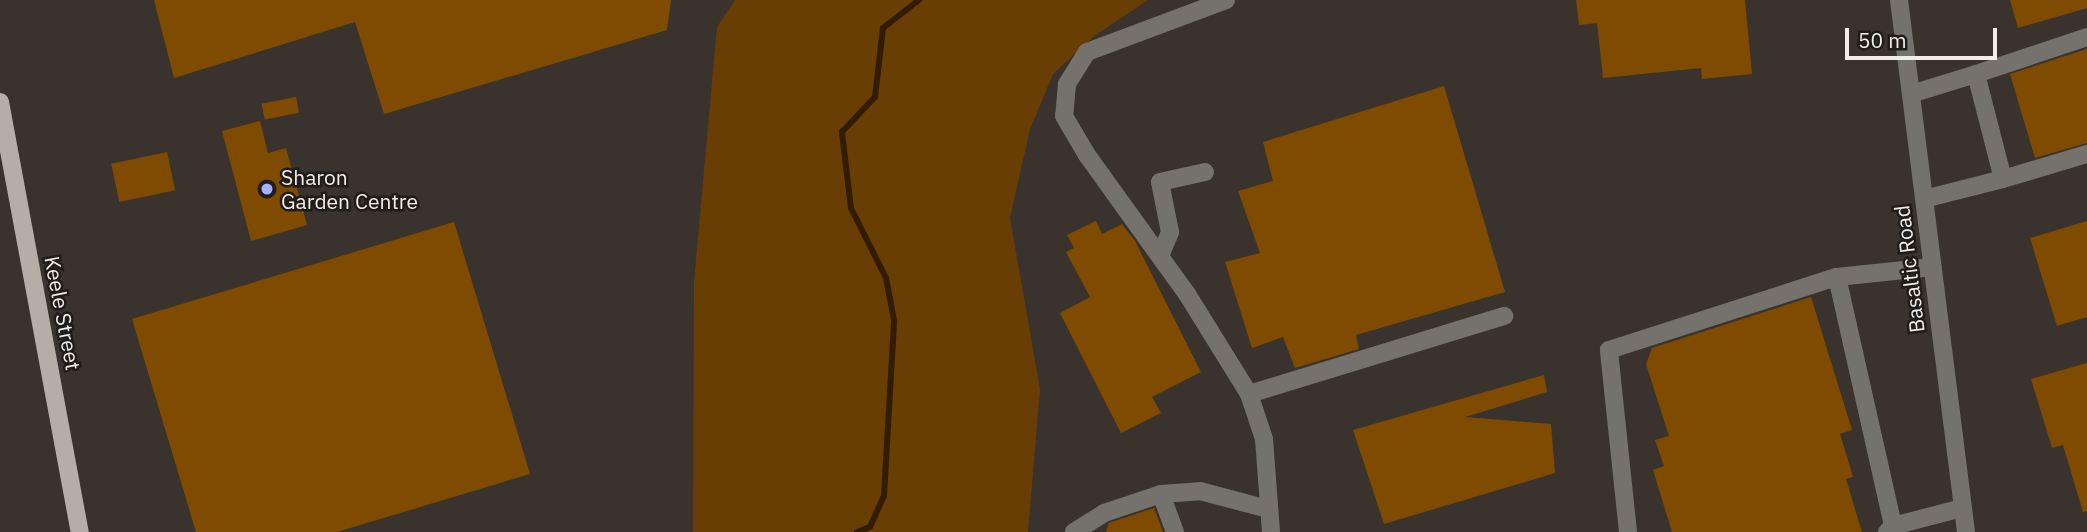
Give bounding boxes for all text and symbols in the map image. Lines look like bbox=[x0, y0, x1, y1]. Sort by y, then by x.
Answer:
scale bar bbox=[1849, 14, 2001, 58]
text: 50 m bbox=[1858, 26, 1907, 54]
place label: Sharon Garden Centre bbox=[281, 164, 418, 214]
marker: Sharon Garden Centre bbox=[259, 181, 275, 197]
street label: Basaltic Road bbox=[1889, 204, 1929, 334]
street label: Keele Street bbox=[40, 254, 86, 372]

